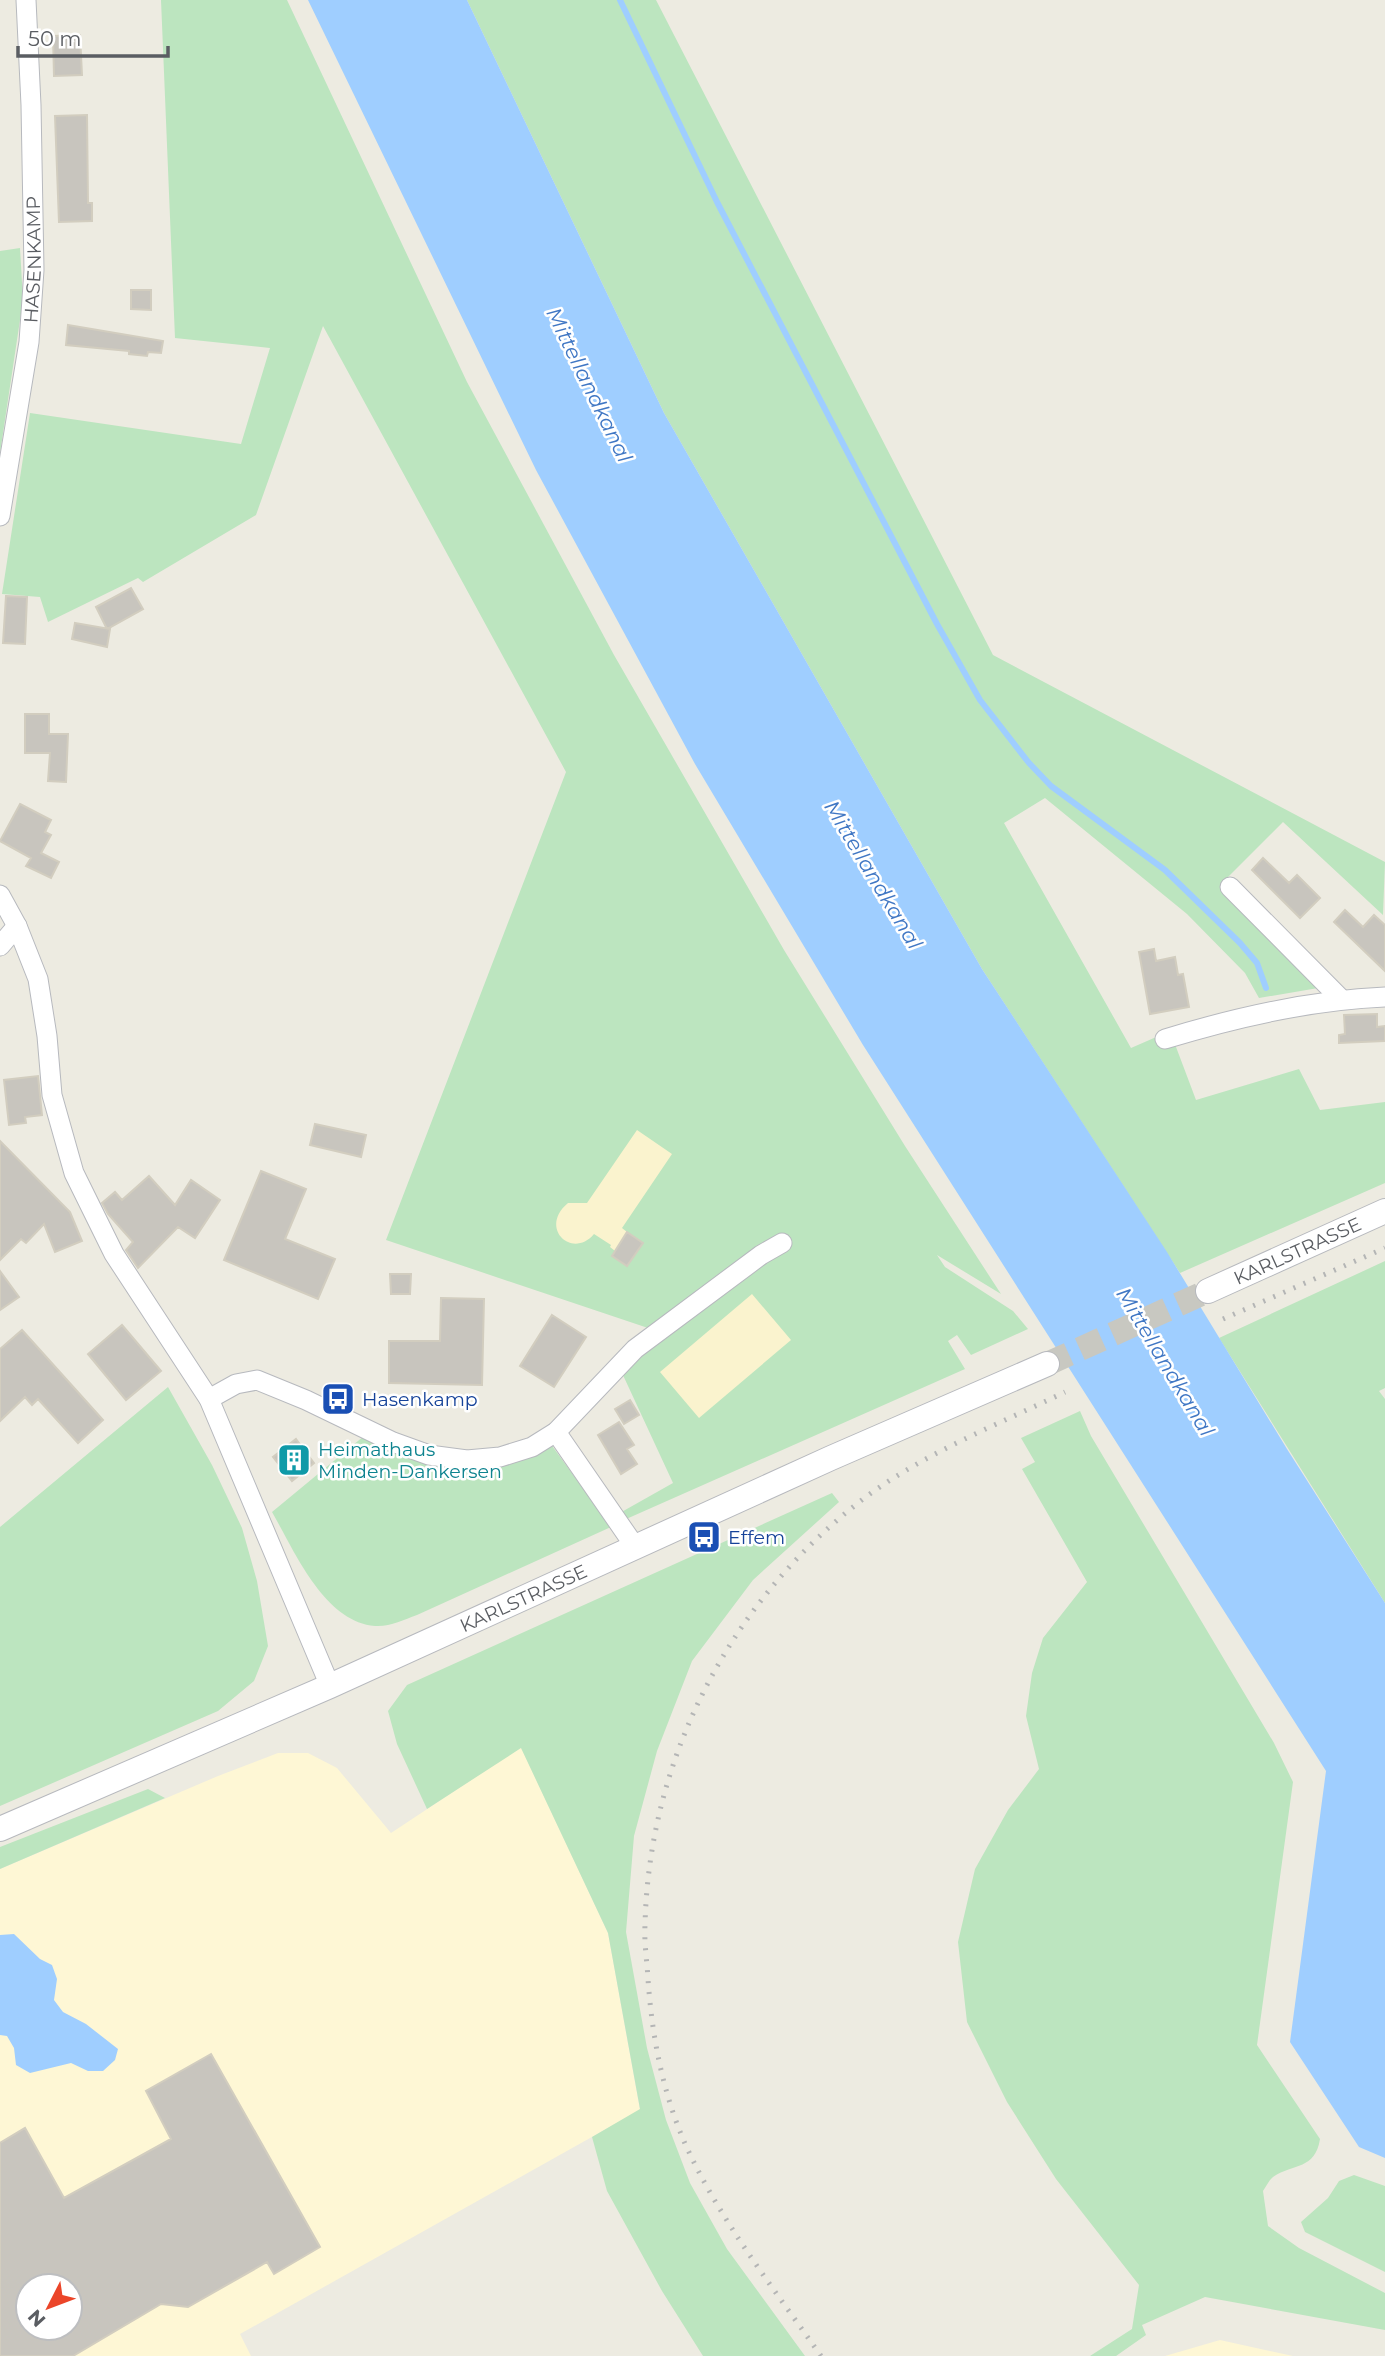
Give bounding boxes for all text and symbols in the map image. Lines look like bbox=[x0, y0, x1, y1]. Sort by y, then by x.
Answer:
scale bar bbox=[18, 14, 168, 58]
text: 50 m bbox=[28, 26, 82, 51]
street label: HASENKAMP bbox=[19, 196, 46, 324]
water label: Mittellandkanal bbox=[541, 303, 638, 467]
water label: Mittellandkanal bbox=[819, 796, 928, 954]
street label: KARLSTRASSE bbox=[1230, 1212, 1365, 1290]
water label: Mittellandkanal bbox=[1111, 1283, 1220, 1441]
bus stop icon: Hasenkamp bbox=[319, 1380, 357, 1418]
place label: Hasenkamp bbox=[362, 1388, 478, 1411]
place label: Heimathaus Minden-Dankersen bbox=[318, 1438, 502, 1483]
building icon: Heimathaus Minden-Dankersen bbox=[275, 1441, 313, 1479]
bus stop icon: Effem bbox=[685, 1518, 723, 1556]
place label: Effem bbox=[728, 1526, 785, 1549]
street label: KARLSTRASSE bbox=[456, 1560, 591, 1637]
north arrow bbox=[14, 2272, 84, 2342]
text: N bbox=[23, 2305, 50, 2331]

